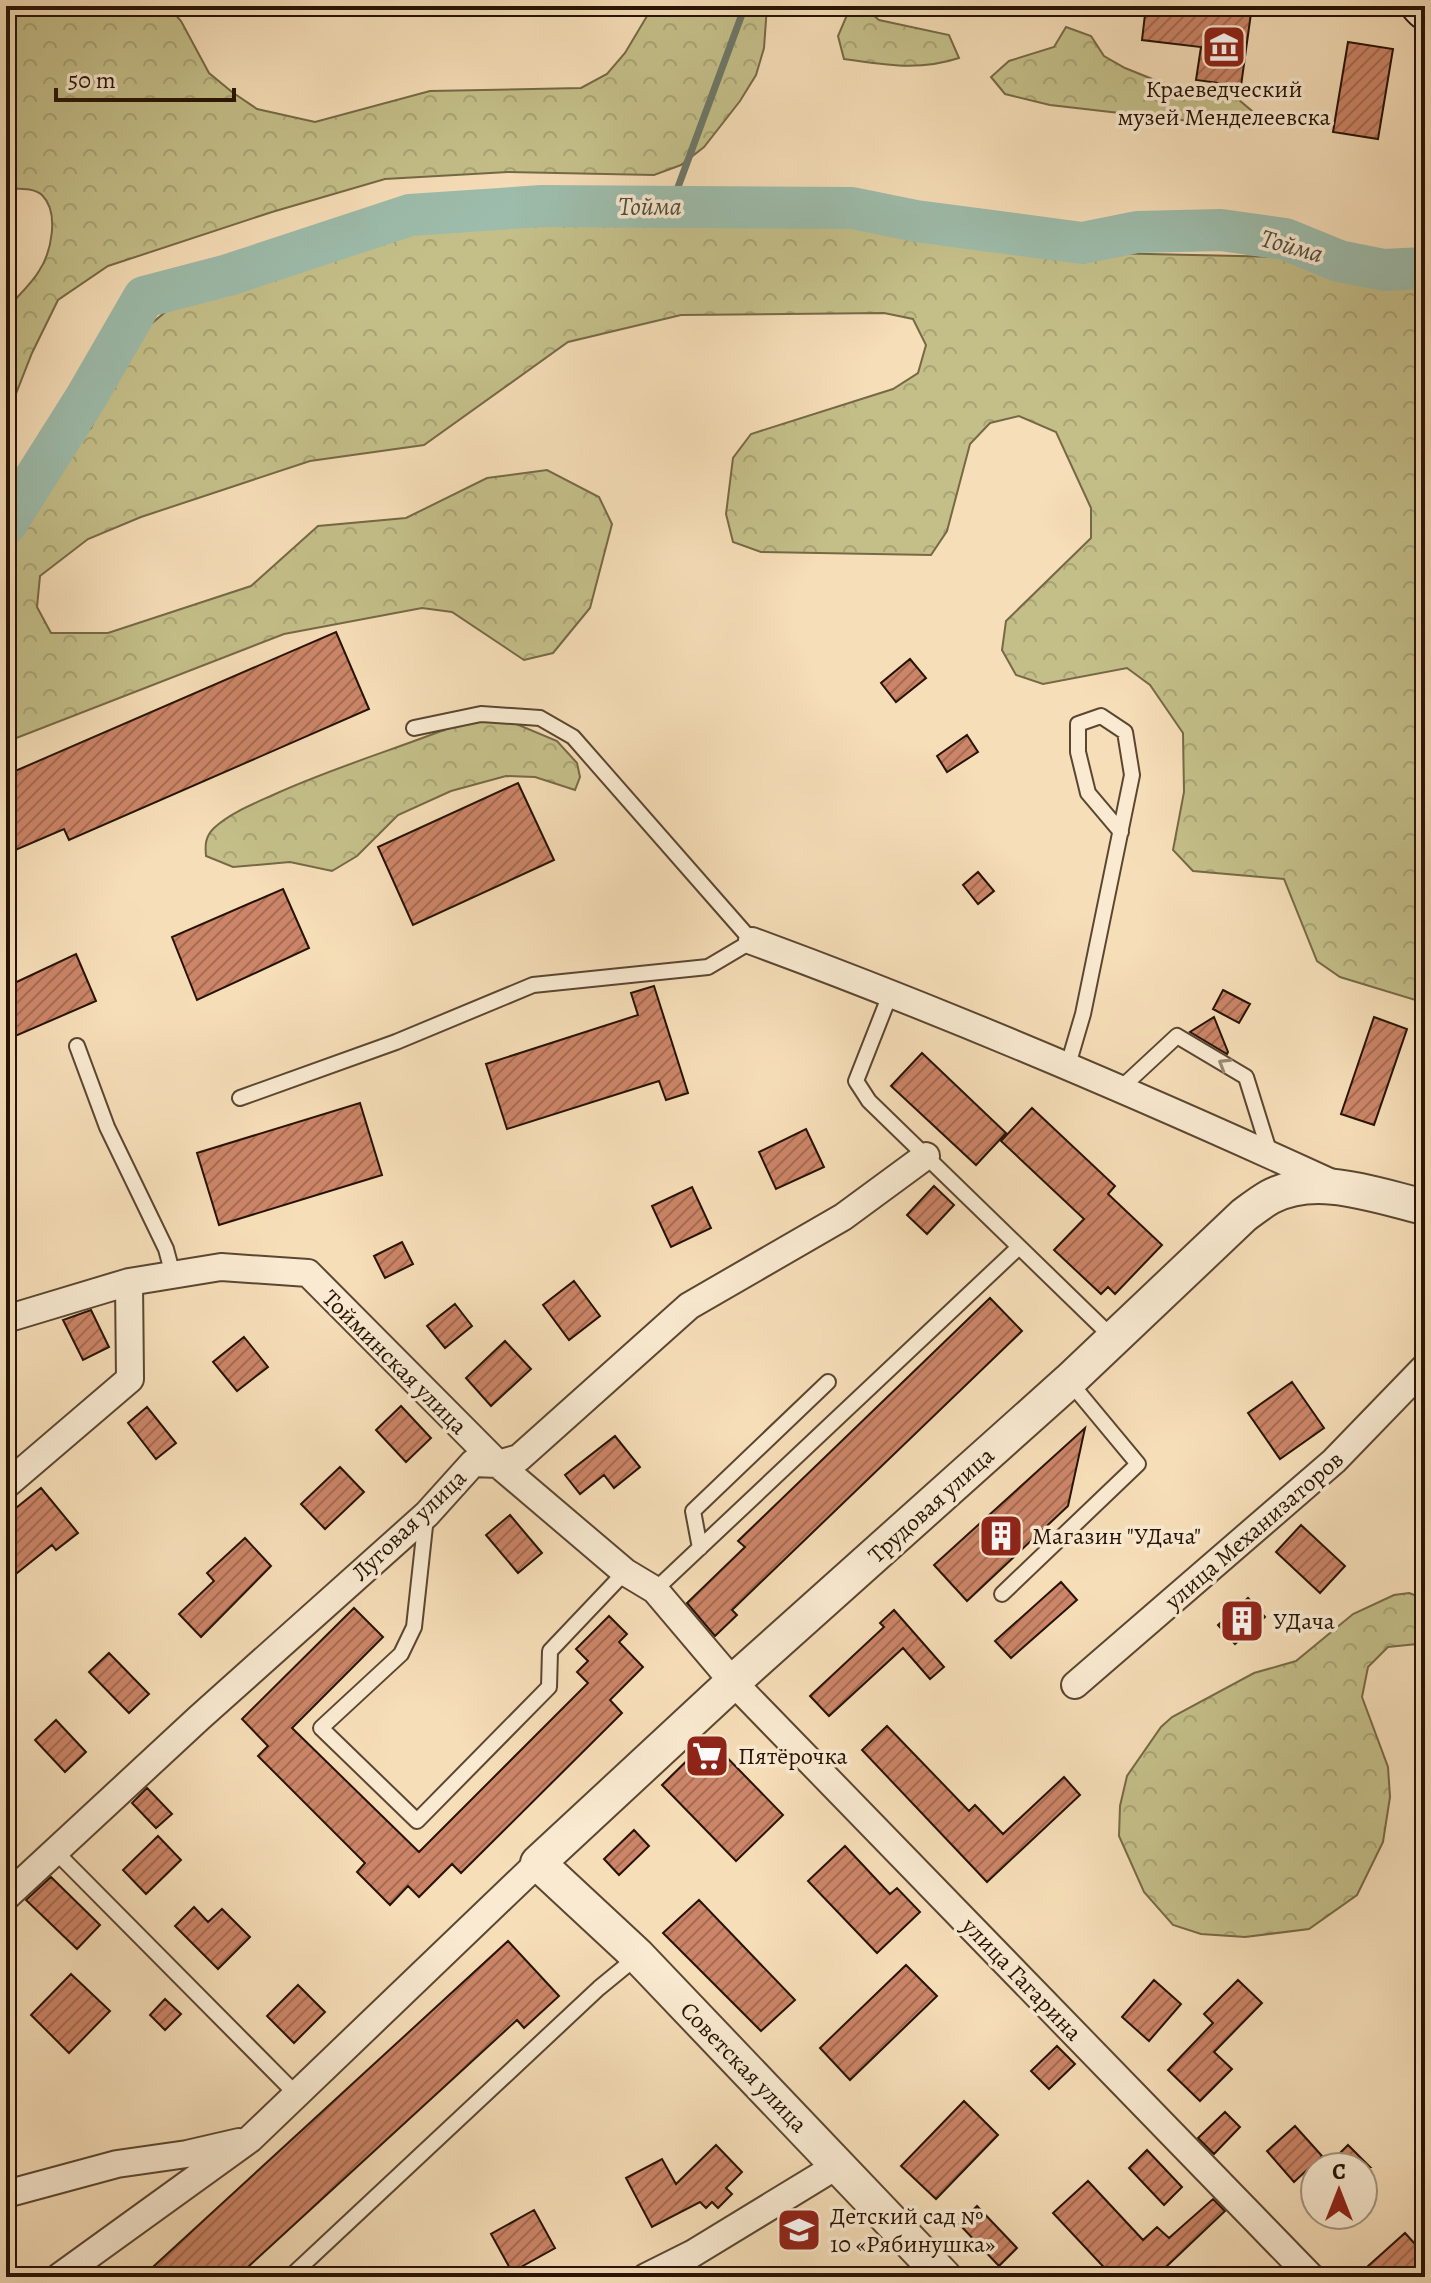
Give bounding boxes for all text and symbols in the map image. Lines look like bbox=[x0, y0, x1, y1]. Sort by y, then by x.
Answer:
museum icon: Краеведческий музей Менделеевска bbox=[1200, 23, 1248, 71]
scale bar bbox=[56, 52, 234, 102]
text: 50 m bbox=[68, 64, 116, 96]
place label: Краеведческий музей Менделеевска bbox=[1117, 73, 1331, 133]
water label: Тойма bbox=[618, 189, 682, 224]
water label: Тойма bbox=[1257, 220, 1327, 272]
one-way arrow bbox=[1218, 1059, 1233, 1074]
street label: Тойминская улица bbox=[315, 1282, 475, 1442]
street label: Трудовая улица bbox=[861, 1440, 1001, 1570]
street label: улица Механизаторов bbox=[1157, 1443, 1350, 1617]
street label: Луговая улица bbox=[345, 1462, 473, 1588]
building icon: Магазин "УДача" bbox=[977, 1512, 1025, 1560]
place label: Магазин "УДача" bbox=[1032, 1520, 1201, 1552]
building icon: УДача bbox=[1218, 1597, 1266, 1645]
place label: УДача bbox=[1273, 1605, 1335, 1637]
supermarket icon: Пятёрочка bbox=[683, 1732, 731, 1780]
place label: Пятёрочка bbox=[738, 1740, 848, 1772]
street label: улица Гагарина bbox=[954, 1910, 1089, 2048]
street label: Советская улица bbox=[673, 1994, 815, 2140]
north arrow bbox=[1299, 2151, 1379, 2231]
text: С bbox=[1332, 2157, 1346, 2187]
place label: Детский сад № 10 «Рябинушка» bbox=[830, 2200, 995, 2260]
school or university icon: Детский сад № 10 «Рябинушка» bbox=[775, 2206, 823, 2254]

